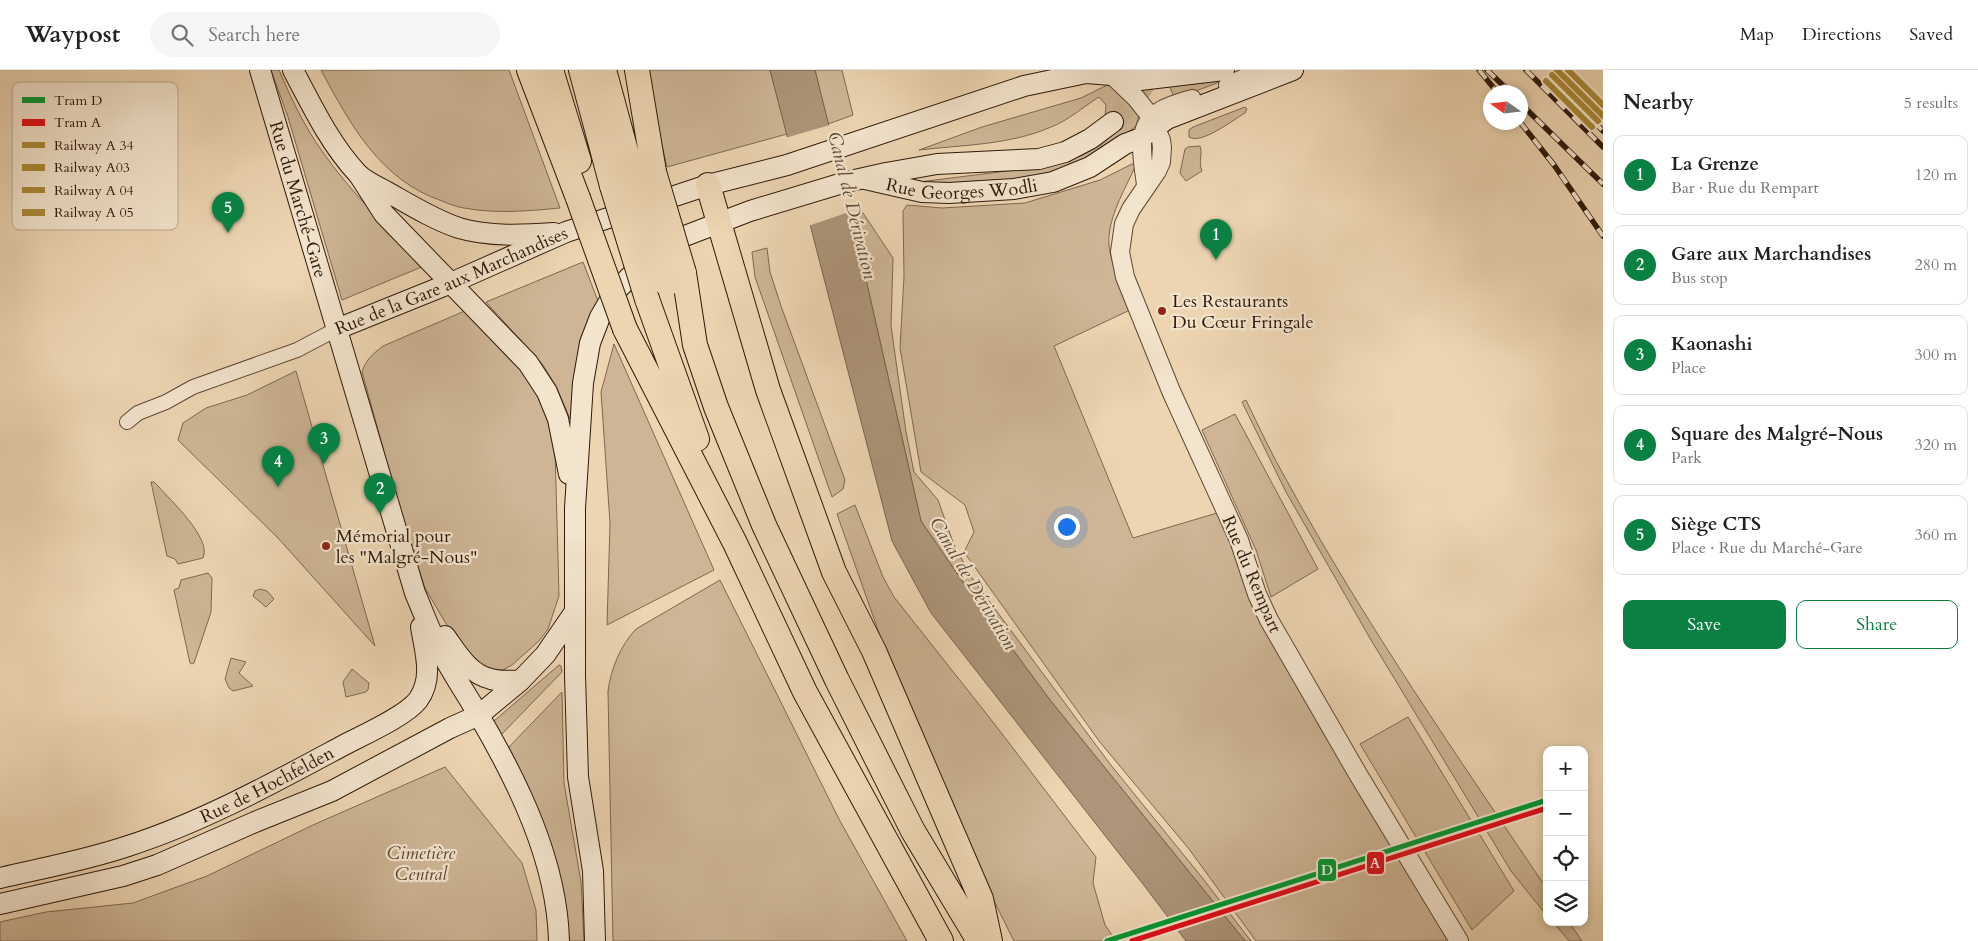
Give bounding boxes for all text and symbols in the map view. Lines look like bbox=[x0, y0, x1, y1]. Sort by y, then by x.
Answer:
search box bbox=[150, 12, 500, 57]
text: Waypost bbox=[25, 18, 120, 51]
icon: search bbox=[168, 21, 196, 49]
text: Search here bbox=[208, 22, 300, 48]
text: Map bbox=[1740, 22, 1774, 47]
text: Directions bbox=[1802, 22, 1881, 47]
text: Saved bbox=[1909, 22, 1953, 47]
legend bbox=[12, 82, 178, 230]
north arrow bbox=[1483, 85, 1528, 130]
text: Nearby bbox=[1623, 88, 1694, 117]
text: Tram D bbox=[54, 91, 102, 110]
text: 5 results bbox=[1904, 92, 1958, 114]
text: Tram A bbox=[54, 113, 101, 132]
street label: Rue du Marché-Gare bbox=[263, 118, 333, 281]
water label: Canal de Dérivation bbox=[821, 129, 883, 282]
text: Railway A 34 bbox=[54, 136, 134, 155]
text: La Grenze bbox=[1671, 151, 1759, 177]
text: Railway A03 bbox=[54, 158, 130, 177]
text: 1 bbox=[1636, 164, 1644, 186]
text: 120 m bbox=[1915, 164, 1957, 186]
street label: Rue Georges Wodli bbox=[883, 172, 1039, 206]
text: Bar · Rue du Rempart bbox=[1671, 177, 1819, 199]
text: Railway A 04 bbox=[54, 181, 134, 200]
pin: 5 bbox=[212, 192, 244, 233]
text: Railway A 05 bbox=[54, 203, 134, 222]
pin: 1 bbox=[1200, 219, 1232, 260]
street label: Rue de la Gare aux Marchandises bbox=[331, 221, 572, 342]
text: Gare aux Marchandises bbox=[1671, 241, 1871, 267]
text: 2 bbox=[1636, 254, 1644, 276]
text: 280 m bbox=[1915, 254, 1957, 276]
text: Bus stop bbox=[1671, 267, 1728, 289]
place label: Les Restaurants Du Cœur Fringale bbox=[1172, 289, 1314, 335]
marker: Les Restaurants Du Cœur Fringale bbox=[1156, 305, 1168, 317]
text: Kaonashi bbox=[1671, 331, 1753, 357]
text: 3 bbox=[1636, 344, 1644, 366]
text: 300 m bbox=[1915, 344, 1957, 366]
text: Place bbox=[1671, 357, 1706, 379]
text: Square des Malgré-Nous bbox=[1671, 421, 1883, 447]
pin: 3 bbox=[308, 423, 340, 464]
text: 4 bbox=[1636, 434, 1644, 456]
text: 320 m bbox=[1915, 434, 1957, 456]
pin: 4 bbox=[262, 446, 294, 487]
text: Park bbox=[1671, 447, 1702, 469]
pin: 2 bbox=[364, 473, 396, 514]
text: Siège CTS bbox=[1671, 511, 1761, 537]
water label: Canal de Dérivation bbox=[923, 512, 1024, 656]
street label: Rue du Rempart bbox=[1216, 512, 1288, 637]
your location bbox=[1054, 514, 1080, 540]
place label: Mémorial pour les "Malgré-Nous" bbox=[336, 524, 477, 570]
text: 5 bbox=[1636, 524, 1644, 546]
text: 360 m bbox=[1915, 524, 1957, 546]
text: Place · Rue du Marché-Gare bbox=[1671, 537, 1863, 559]
marker: Mémorial pour les "Malgré-Nous" bbox=[320, 540, 332, 552]
button: Save bbox=[1623, 600, 1786, 649]
button: Share bbox=[1796, 600, 1958, 649]
street label: Rue de Hochfelden bbox=[196, 740, 339, 830]
map controls bbox=[1543, 746, 1588, 926]
button: + bbox=[1543, 746, 1588, 791]
button: − bbox=[1543, 791, 1588, 836]
button: locate bbox=[1543, 836, 1588, 881]
park label: Cimetière Central bbox=[387, 841, 456, 887]
line badge: A bbox=[1366, 851, 1385, 875]
text: A bbox=[1370, 854, 1381, 873]
line badge: D bbox=[1317, 858, 1337, 882]
text: D bbox=[1321, 861, 1333, 880]
button: layers bbox=[1543, 881, 1588, 926]

